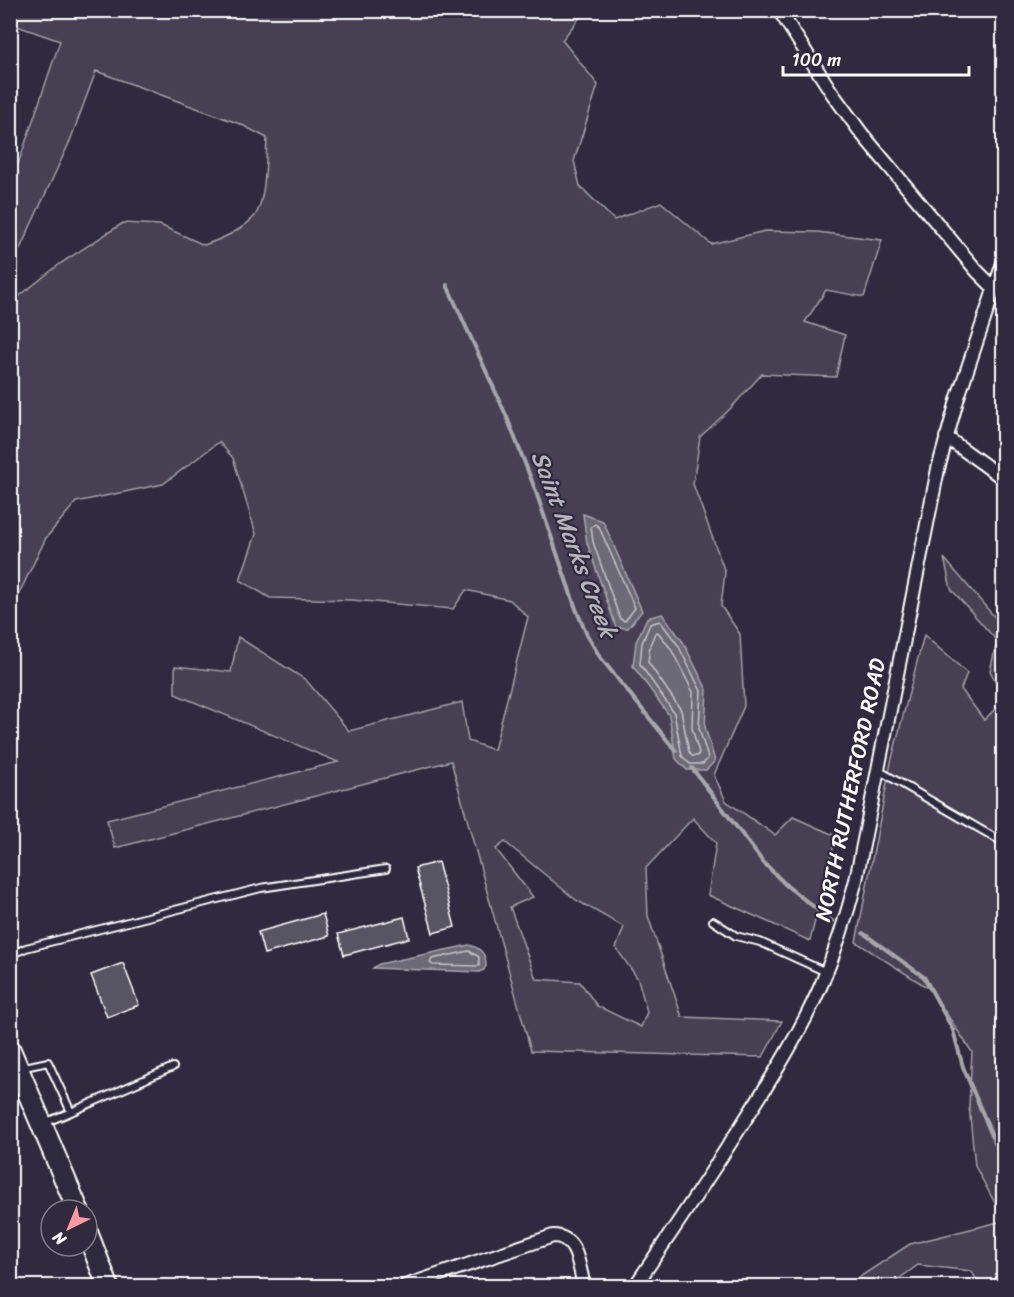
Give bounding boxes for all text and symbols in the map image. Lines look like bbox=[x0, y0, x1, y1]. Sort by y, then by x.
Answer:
scale bar bbox=[783, 39, 969, 77]
text: 100 m bbox=[792, 44, 841, 76]
water label: Saint Marks Creek bbox=[519, 444, 630, 647]
street label: NORTH RUTHERFORD ROAD bbox=[803, 654, 897, 925]
north arrow bbox=[39, 1198, 99, 1258]
text: N bbox=[45, 1224, 74, 1254]

